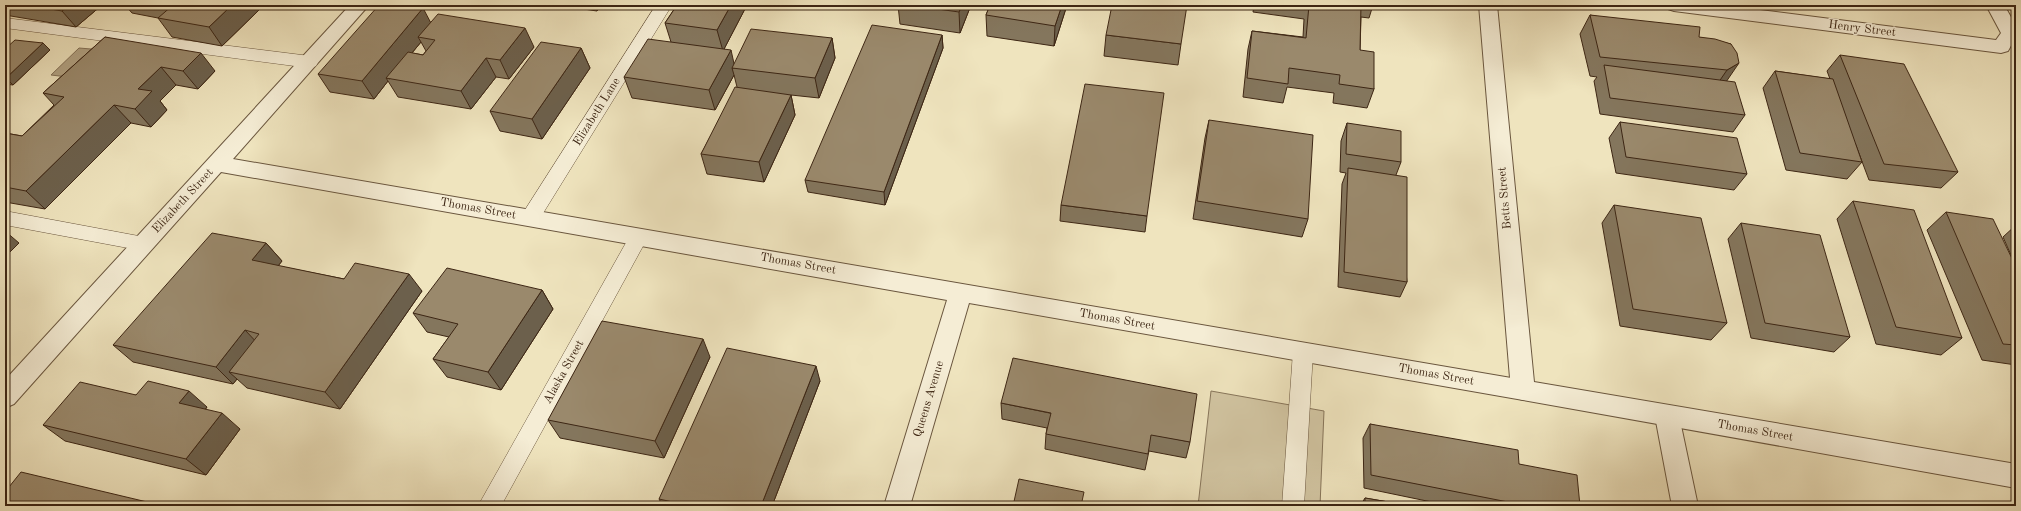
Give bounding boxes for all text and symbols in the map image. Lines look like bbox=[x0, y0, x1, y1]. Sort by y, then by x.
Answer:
street label: Henry Street bbox=[1828, 19, 1896, 39]
street label: Elizabeth Lane bbox=[571, 75, 623, 148]
street label: Elizabeth Street bbox=[150, 166, 216, 236]
street label: Betts Street bbox=[1496, 166, 1514, 230]
street label: Thomas Street bbox=[439, 196, 517, 222]
street label: Thomas Street bbox=[759, 251, 837, 277]
street label: Thomas Street bbox=[1078, 307, 1156, 333]
street label: Alaska Street bbox=[542, 338, 586, 406]
street label: Queens Avenue bbox=[912, 359, 946, 439]
street label: Thomas Street bbox=[1397, 362, 1475, 388]
street label: Thomas Street bbox=[1716, 418, 1794, 444]

